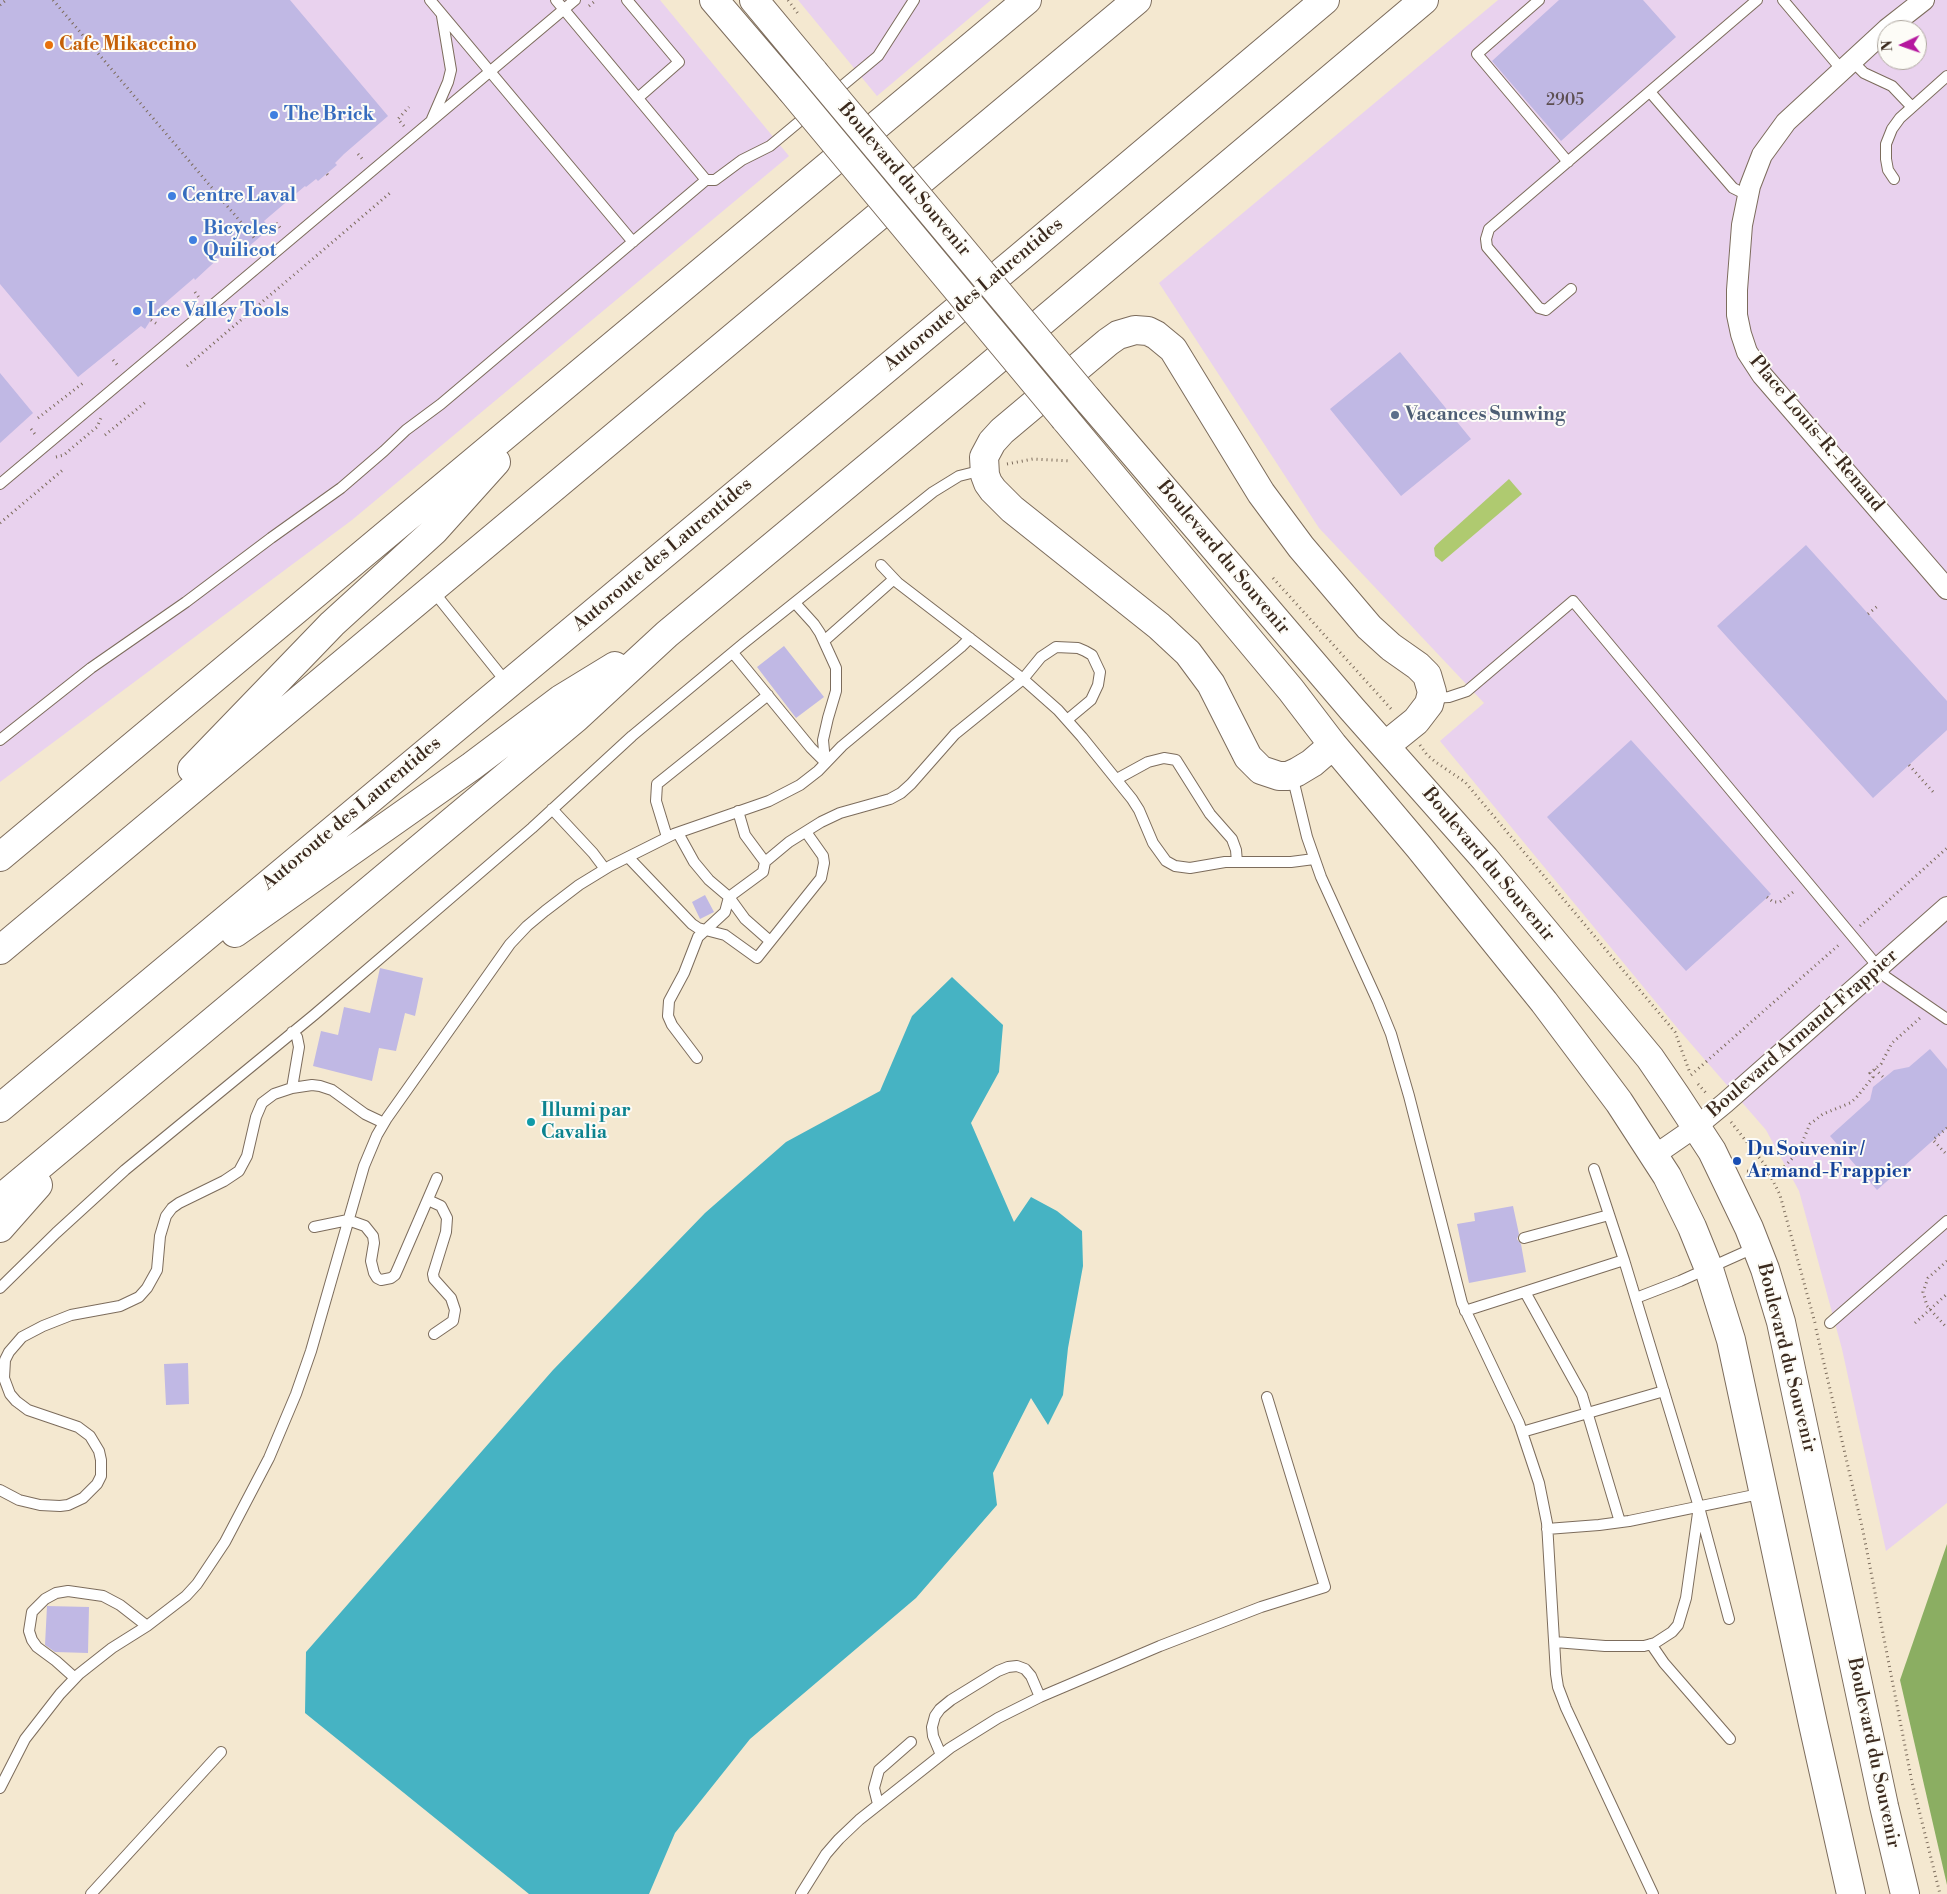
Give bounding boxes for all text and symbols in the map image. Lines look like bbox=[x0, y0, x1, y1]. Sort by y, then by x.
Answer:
north arrow bbox=[1877, 20, 1927, 70]
place label: Cafe Mikaccino bbox=[59, 34, 197, 56]
marker: Cafe Mikaccino bbox=[43, 39, 55, 51]
text: N bbox=[1879, 40, 1897, 52]
house number: 2905 bbox=[1546, 91, 1584, 111]
street label: Boulevard du Souvenir bbox=[833, 98, 975, 262]
place label: The Brick bbox=[284, 104, 374, 126]
marker: The Brick bbox=[268, 109, 280, 121]
place label: Centre Laval bbox=[182, 185, 296, 207]
marker: Centre Laval bbox=[166, 190, 178, 202]
street label: Autoroute des Laurentides bbox=[880, 213, 1068, 377]
place label: Bicycles Quilicot bbox=[203, 218, 277, 262]
marker: Bicycles Quilicot bbox=[187, 234, 199, 246]
place label: Lee Valley Tools bbox=[147, 300, 289, 322]
marker: Lee Valley Tools bbox=[131, 305, 143, 317]
street label: Place Louis-R.-Renaud bbox=[1744, 351, 1888, 517]
place label: Vacances Sunwing bbox=[1405, 404, 1565, 426]
marker: Vacances Sunwing bbox=[1389, 409, 1401, 421]
street label: Autoroute des Laurentides bbox=[569, 473, 757, 637]
street label: Boulevard du Souvenir bbox=[1152, 476, 1294, 640]
street label: Autoroute des Laurentides bbox=[258, 732, 446, 896]
street label: Boulevard du Souvenir bbox=[1417, 783, 1559, 947]
street label: Boulevard Armand-Frappier bbox=[1703, 945, 1903, 1123]
place label: Illumi par Cavalia bbox=[541, 1100, 631, 1144]
marker: Illumi par Cavalia bbox=[525, 1116, 537, 1128]
place label: Du Souvenir / Armand-Frappier bbox=[1747, 1139, 1912, 1183]
marker: Du Souvenir / Armand-Frappier bbox=[1731, 1155, 1743, 1167]
street label: Boulevard du Souvenir bbox=[1751, 1261, 1821, 1455]
street label: Boulevard du Souvenir bbox=[1842, 1656, 1904, 1850]

